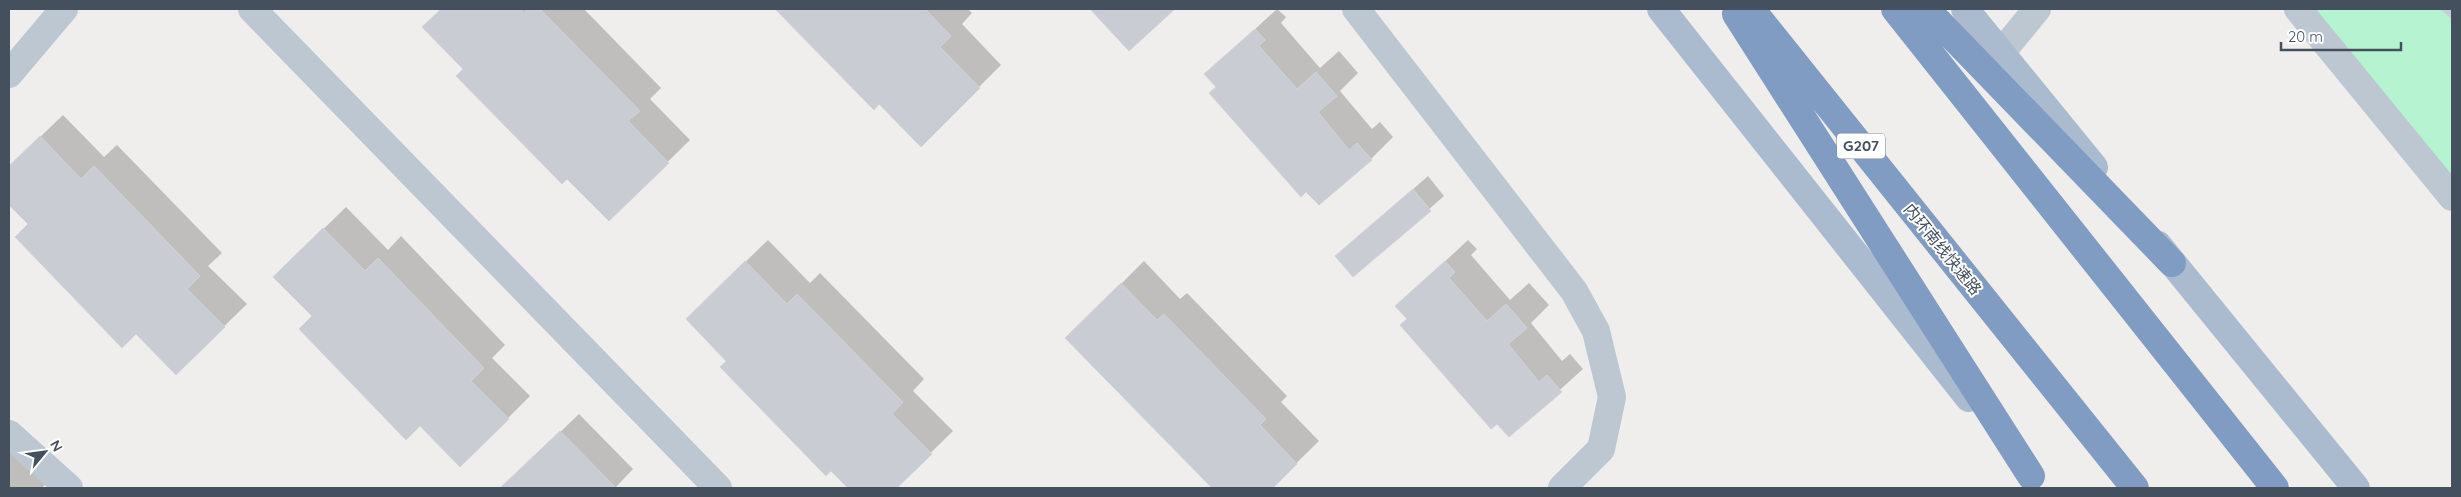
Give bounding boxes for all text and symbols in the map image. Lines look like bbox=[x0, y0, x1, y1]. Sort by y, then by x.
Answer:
scale bar bbox=[2281, 20, 2401, 52]
text: 20 m bbox=[2288, 27, 2323, 46]
road number: G207 bbox=[1837, 134, 1885, 158]
street label: 内环南线快速路 bbox=[1900, 199, 1986, 299]
north arrow bbox=[20, 427, 70, 477]
text: N bbox=[46, 437, 67, 455]

